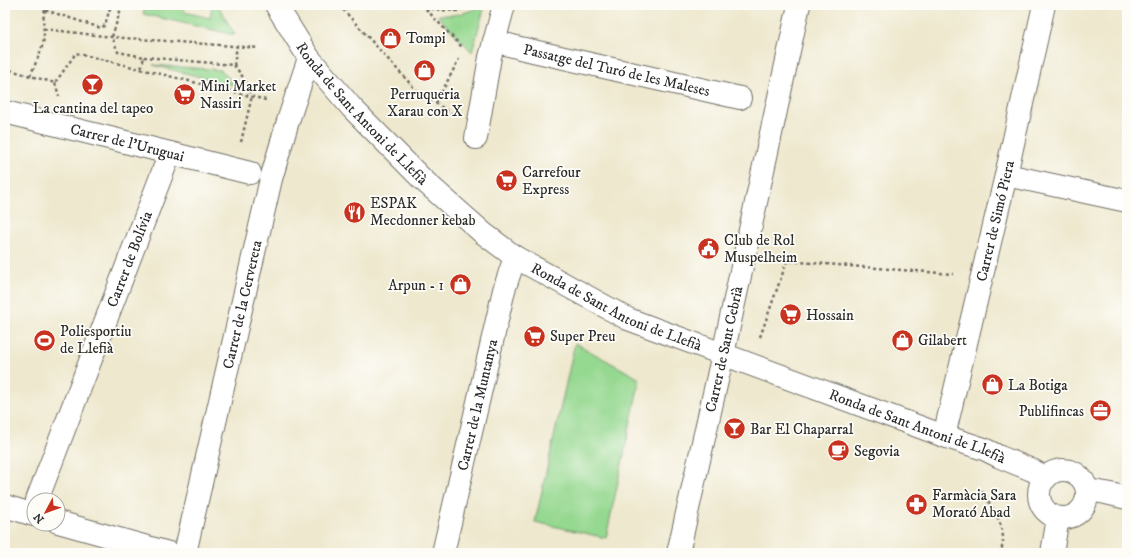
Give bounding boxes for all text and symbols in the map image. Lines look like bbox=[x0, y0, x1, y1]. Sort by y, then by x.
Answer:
shop icon: Tompi bbox=[378, 25, 404, 51]
place label: Tompi bbox=[406, 29, 446, 48]
street label: Ronda de Sant Antoni de Llefià bbox=[292, 39, 432, 190]
street label: Passatge del Turó de les Maleses bbox=[521, 40, 712, 101]
shop icon: Perruqueria Xarau con X bbox=[412, 58, 438, 84]
bar icon: La cantina del tapeo bbox=[80, 72, 106, 98]
place label: Mini Market Nassiri bbox=[200, 77, 277, 113]
supermarket icon: Mini Market Nassiri bbox=[172, 82, 198, 108]
place label: Perruqueria Xarau con X bbox=[387, 85, 463, 121]
place label: La cantina del tapeo bbox=[33, 99, 153, 118]
street label: Carrer de l'Uruguai bbox=[68, 120, 186, 166]
street label: Carrer de Simó Piera bbox=[972, 158, 1019, 284]
place label: Carrefour Express bbox=[522, 163, 581, 199]
supermarket icon: Carrefour Express bbox=[494, 168, 520, 194]
place label: ESPAK Mecdonner kebab bbox=[370, 194, 476, 230]
restaurant icon: ESPAK Mecdonner kebab bbox=[341, 199, 367, 225]
street label: Carrer de Bolívia bbox=[103, 208, 157, 310]
place label: Club de Rol Muspelheim bbox=[724, 231, 797, 267]
public building icon: Club de Rol Muspelheim bbox=[696, 236, 722, 262]
street label: Carrer de la Cervereta bbox=[219, 238, 267, 371]
street label: Ronda de Sant Antoni de Llefià bbox=[528, 259, 705, 356]
shop icon: Arpun - 1 bbox=[447, 272, 473, 298]
place label: Arpun - 1 bbox=[388, 276, 444, 295]
street label: Carrer de Sant Cebrià bbox=[701, 284, 748, 414]
supermarket icon: Hossain bbox=[777, 302, 803, 328]
place label: Hossain bbox=[806, 306, 854, 325]
place label: Poliesportiu de Llefià bbox=[60, 322, 131, 358]
supermarket icon: Super Preu bbox=[521, 323, 547, 349]
sports icon: Poliesportiu de Llefià bbox=[31, 327, 57, 353]
place label: Super Preu bbox=[550, 327, 615, 346]
shop icon: Gilabert bbox=[889, 327, 915, 353]
place label: Gilabert bbox=[918, 331, 967, 350]
street label: Carrer de la Muntanya bbox=[453, 337, 502, 473]
shop icon: La Botiga bbox=[979, 372, 1005, 398]
place label: La Botiga bbox=[1008, 376, 1068, 395]
street label: Ronda de Sant Antoni de Llefià bbox=[826, 385, 1009, 468]
office icon: Publifincas bbox=[1087, 398, 1113, 424]
place label: Publifincas bbox=[1019, 402, 1084, 421]
bar icon: Bar El Chaparral bbox=[722, 416, 748, 442]
place label: Bar El Chaparral bbox=[750, 420, 854, 439]
cafe icon: Segovia bbox=[825, 438, 851, 464]
place label: Segovia bbox=[854, 442, 900, 461]
place label: Farmàcia Sara Morató Abad bbox=[932, 486, 1017, 522]
pharmacy icon: Farmàcia Sara Morató Abad bbox=[904, 491, 930, 517]
north arrow bbox=[26, 492, 66, 532]
text: N bbox=[31, 510, 47, 526]

